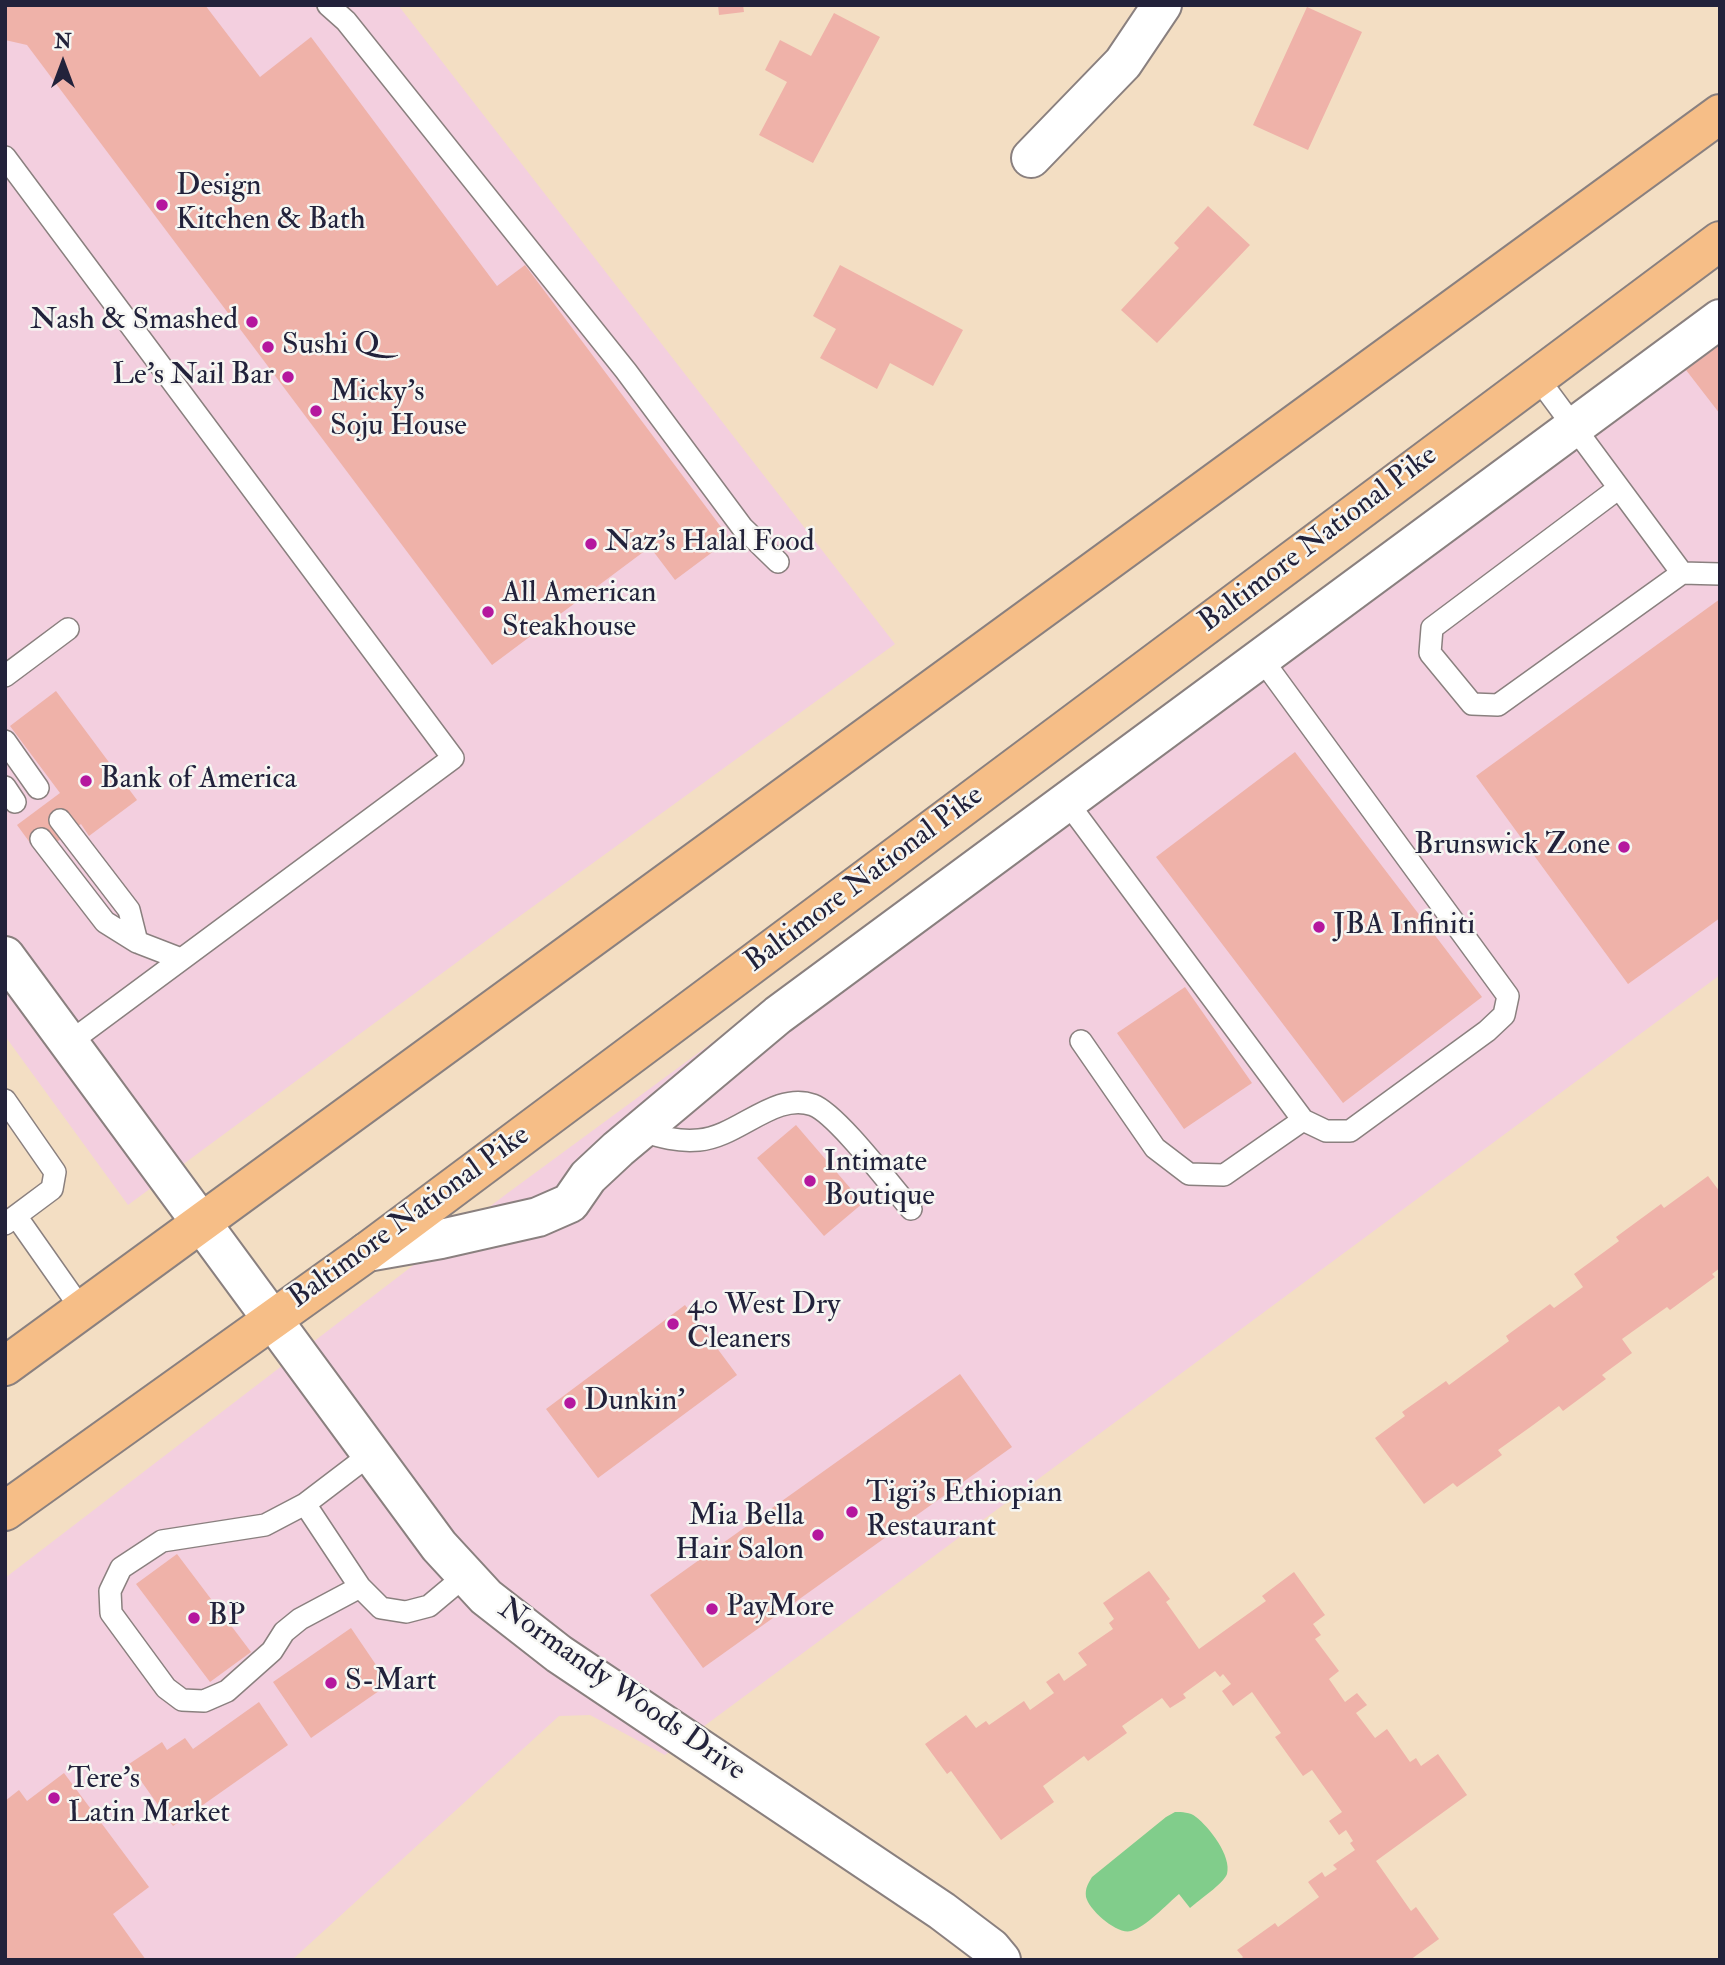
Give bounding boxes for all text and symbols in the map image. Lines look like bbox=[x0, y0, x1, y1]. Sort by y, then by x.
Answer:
north arrow bbox=[28, 28, 98, 98]
text: N bbox=[54, 30, 72, 54]
place label: Design Kitchen & Bath bbox=[176, 170, 365, 240]
marker: Design Kitchen & Bath bbox=[154, 197, 170, 213]
place label: Nash & Smashed bbox=[30, 304, 238, 340]
marker: Nash & Smashed bbox=[244, 314, 260, 330]
place label: Sushi Q bbox=[282, 329, 380, 365]
marker: Sushi Q bbox=[260, 339, 276, 355]
place label: Le's Nail Bar bbox=[112, 359, 274, 395]
marker: Le's Nail Bar bbox=[280, 369, 296, 385]
place label: Micky’s Soju House bbox=[330, 376, 467, 446]
marker: Micky’s Soju House bbox=[308, 403, 324, 419]
street label: Baltimore National Pike bbox=[1193, 439, 1445, 641]
place label: Naz's Halal Food bbox=[605, 526, 814, 562]
marker: Naz's Halal Food bbox=[583, 536, 599, 552]
place label: All American Steakhouse bbox=[502, 577, 656, 648]
marker: All American Steakhouse bbox=[480, 604, 496, 620]
place label: Bank of America bbox=[100, 763, 297, 799]
marker: Bank of America bbox=[78, 773, 94, 789]
street label: Baltimore National Pike bbox=[739, 779, 991, 981]
place label: Brunswick Zone bbox=[1414, 829, 1610, 865]
marker: Brunswick Zone bbox=[1616, 839, 1632, 855]
place label: JBA Infiniti bbox=[1333, 909, 1475, 945]
marker: JBA Infiniti bbox=[1311, 919, 1327, 935]
street label: Baltimore National Pike bbox=[283, 1119, 537, 1317]
place label: Intimate Boutique bbox=[824, 1146, 935, 1216]
marker: Intimate Boutique bbox=[802, 1173, 818, 1189]
place label: 40 West Dry Cleaners bbox=[687, 1289, 840, 1360]
marker: 40 West Dry Cleaners bbox=[665, 1316, 681, 1332]
place label: Dunkin' bbox=[584, 1385, 685, 1421]
marker: Dunkin' bbox=[562, 1395, 578, 1411]
place label: Tigi's Ethiopian Restaurant bbox=[866, 1477, 1063, 1548]
place label: Mia Bella Hair Salon bbox=[675, 1500, 804, 1570]
marker: Tigi's Ethiopian Restaurant bbox=[844, 1504, 860, 1520]
marker: Mia Bella Hair Salon bbox=[810, 1527, 826, 1543]
place label: PayMore bbox=[726, 1591, 834, 1627]
street label: Normandy Woods Drive bbox=[490, 1592, 752, 1790]
place label: BP bbox=[208, 1600, 245, 1636]
marker: PayMore bbox=[704, 1601, 720, 1617]
marker: BP bbox=[186, 1610, 202, 1626]
place label: S-Mart bbox=[345, 1665, 436, 1701]
marker: S-Mart bbox=[323, 1675, 339, 1691]
place label: Tere's Latin Market bbox=[68, 1763, 230, 1833]
marker: Tere's Latin Market bbox=[46, 1790, 62, 1806]

